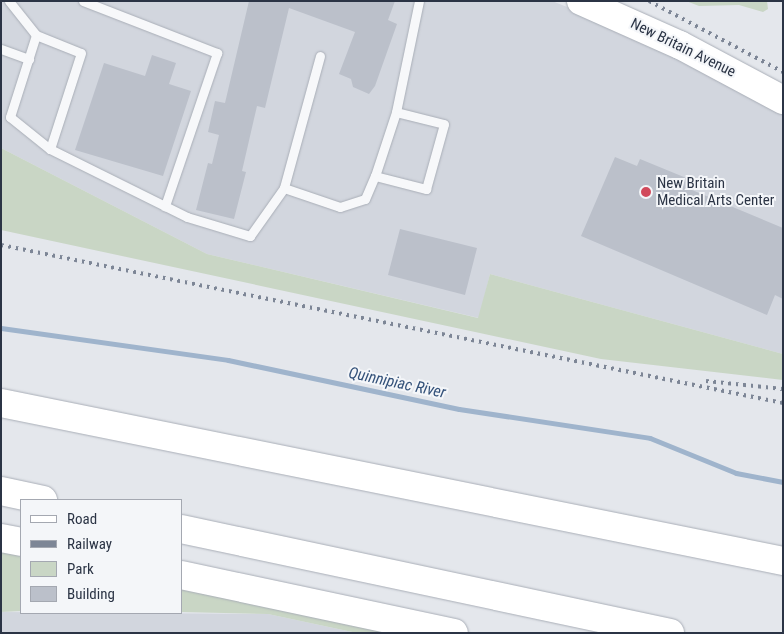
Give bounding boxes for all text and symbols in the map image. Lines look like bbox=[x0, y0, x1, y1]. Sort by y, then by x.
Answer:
street label: New Britain Avenue bbox=[628, 15, 738, 81]
place label: New Britain Medical Arts Center bbox=[657, 174, 774, 209]
marker: New Britain Medical Arts Center bbox=[639, 185, 653, 199]
water label: Quinnipiac River bbox=[347, 363, 447, 403]
legend bbox=[20, 499, 182, 614]
text: Road bbox=[67, 510, 97, 528]
text: Railway bbox=[67, 535, 112, 553]
text: Park bbox=[67, 560, 94, 578]
text: Building bbox=[67, 585, 115, 603]

